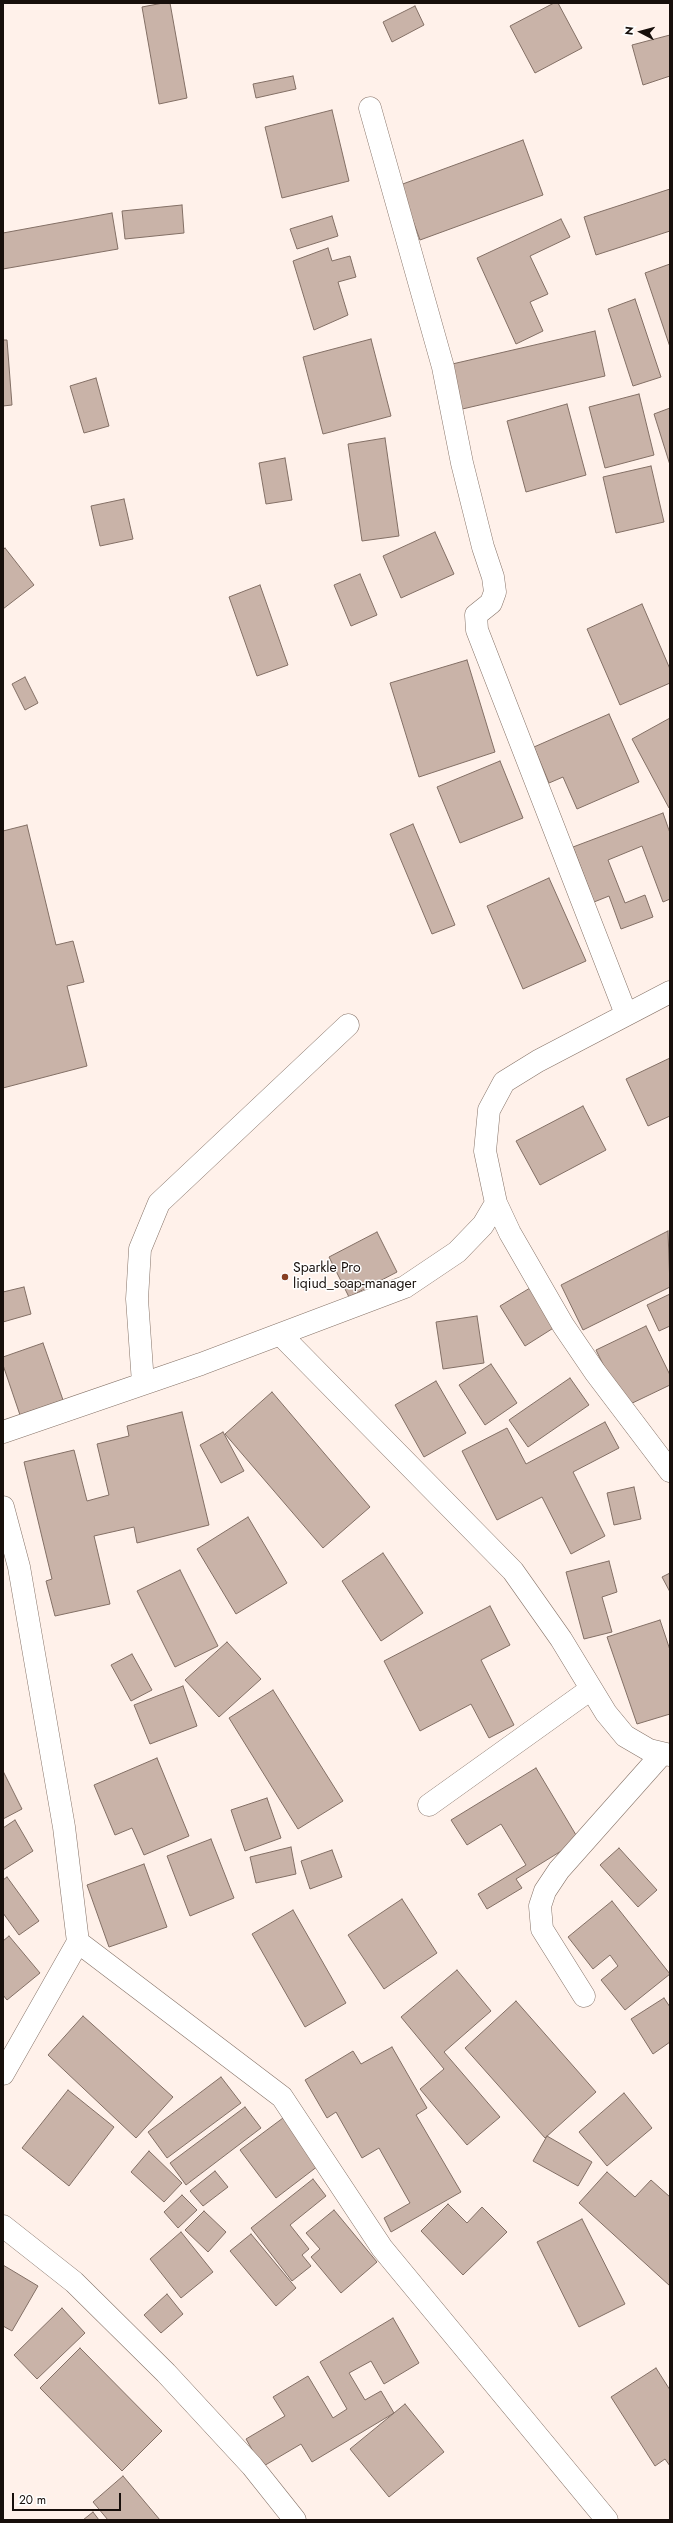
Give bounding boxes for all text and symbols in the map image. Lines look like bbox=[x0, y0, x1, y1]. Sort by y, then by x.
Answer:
north arrow bbox=[621, 12, 661, 52]
text: N bbox=[621, 26, 637, 36]
place label: Sparkle Pro liqiud_soap-manager bbox=[293, 1261, 416, 1294]
marker: Sparkle Pro liqiud_soap-manager bbox=[280, 1272, 290, 1282]
scale bar bbox=[14, 2485, 123, 2511]
text: 20 m bbox=[19, 2491, 46, 2509]

